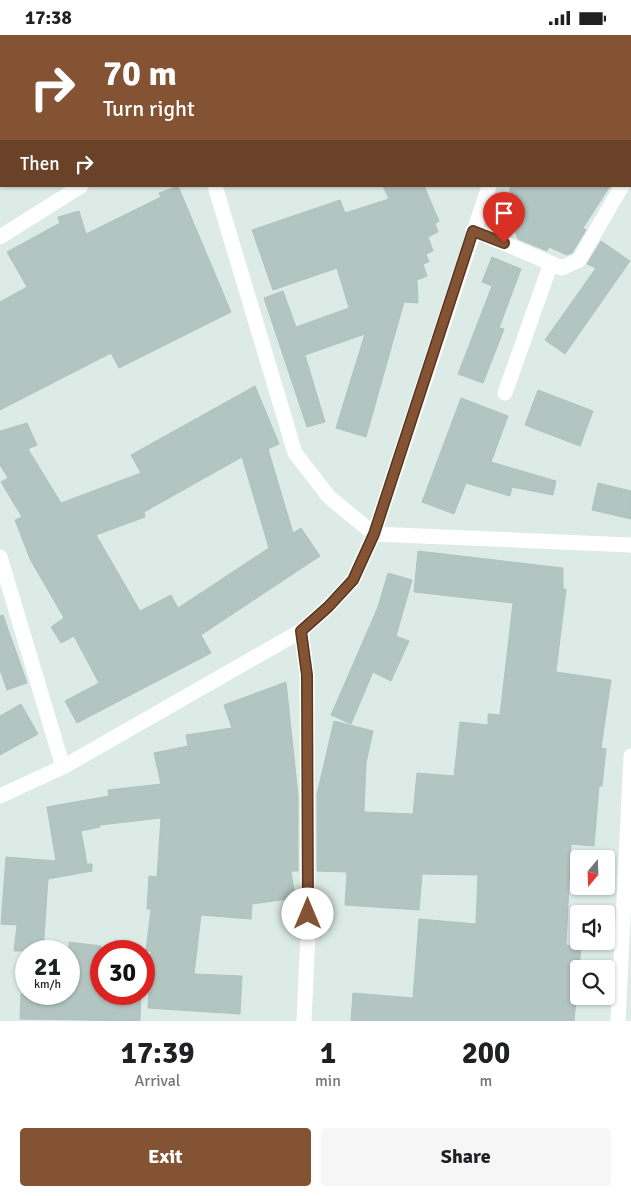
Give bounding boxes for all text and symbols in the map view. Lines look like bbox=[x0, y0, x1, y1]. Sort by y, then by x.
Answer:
text: 17:38 bbox=[25, 6, 72, 30]
text: 70 m bbox=[103, 52, 177, 95]
icon: right bbox=[20, 55, 85, 120]
text: Turn right bbox=[103, 95, 195, 122]
icon: right bbox=[70, 150, 98, 178]
text: Then bbox=[20, 152, 60, 176]
pin bbox=[483, 192, 525, 243]
icon: arrive bbox=[490, 199, 518, 227]
north arrow bbox=[570, 850, 615, 895]
map controls bbox=[570, 850, 615, 1005]
position arrow bbox=[281, 887, 333, 939]
button: sound bbox=[570, 905, 615, 950]
speed limit sign: 30 bbox=[90, 940, 155, 1005]
text: 21 bbox=[34, 951, 61, 982]
button: search bbox=[570, 960, 615, 1005]
text: km/h bbox=[34, 977, 61, 992]
text: 17:39 bbox=[121, 1035, 194, 1072]
text: 1 bbox=[320, 1035, 336, 1072]
text: 200 bbox=[462, 1035, 510, 1072]
text: Arrival bbox=[134, 1071, 181, 1091]
text: min bbox=[315, 1071, 341, 1091]
text: m bbox=[480, 1071, 492, 1091]
button: Exit bbox=[20, 1128, 311, 1186]
button: Share bbox=[321, 1128, 611, 1186]

